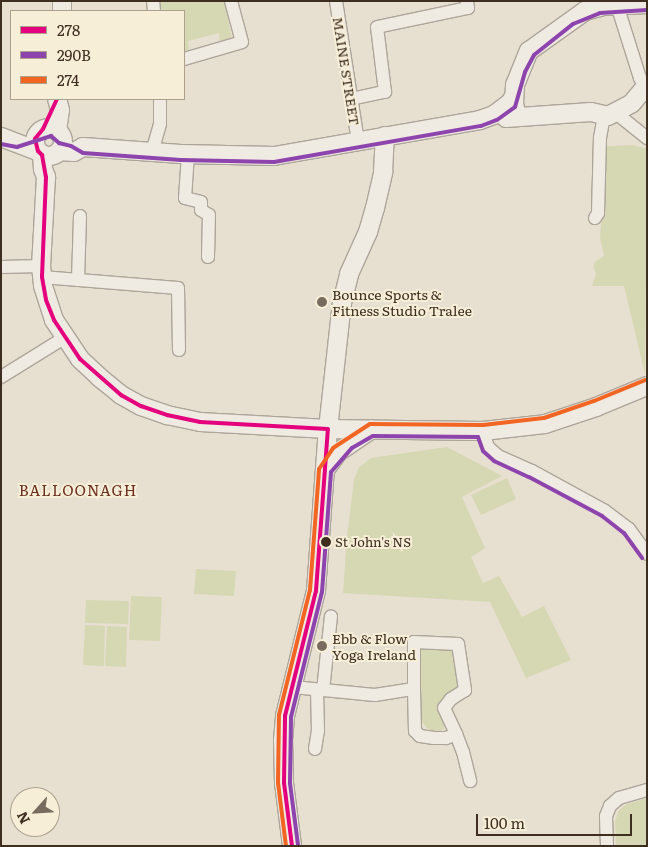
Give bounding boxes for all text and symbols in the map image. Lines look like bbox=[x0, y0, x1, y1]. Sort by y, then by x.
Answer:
legend bbox=[10, 10, 185, 100]
street label: MAINE STREET bbox=[330, 15, 364, 127]
text: 278 bbox=[57, 18, 80, 41]
text: 290B bbox=[57, 43, 91, 66]
text: 274 bbox=[57, 68, 79, 91]
place label: Bounce Sports & Fitness Studio Tralee bbox=[332, 286, 472, 318]
marker: Bounce Sports & Fitness Studio Tralee bbox=[316, 296, 328, 308]
district label: BALLOONAGH bbox=[17, 481, 139, 499]
place label: St John's NS bbox=[335, 534, 411, 550]
marker: St John's NS bbox=[321, 537, 331, 547]
place label: Ebb & Flow Yoga Ireland bbox=[332, 630, 416, 662]
marker: Ebb & Flow Yoga Ireland bbox=[316, 640, 328, 652]
north arrow bbox=[10, 787, 60, 837]
scale bar bbox=[478, 804, 634, 836]
text: N bbox=[11, 808, 34, 828]
text: 100 m bbox=[484, 811, 525, 834]

